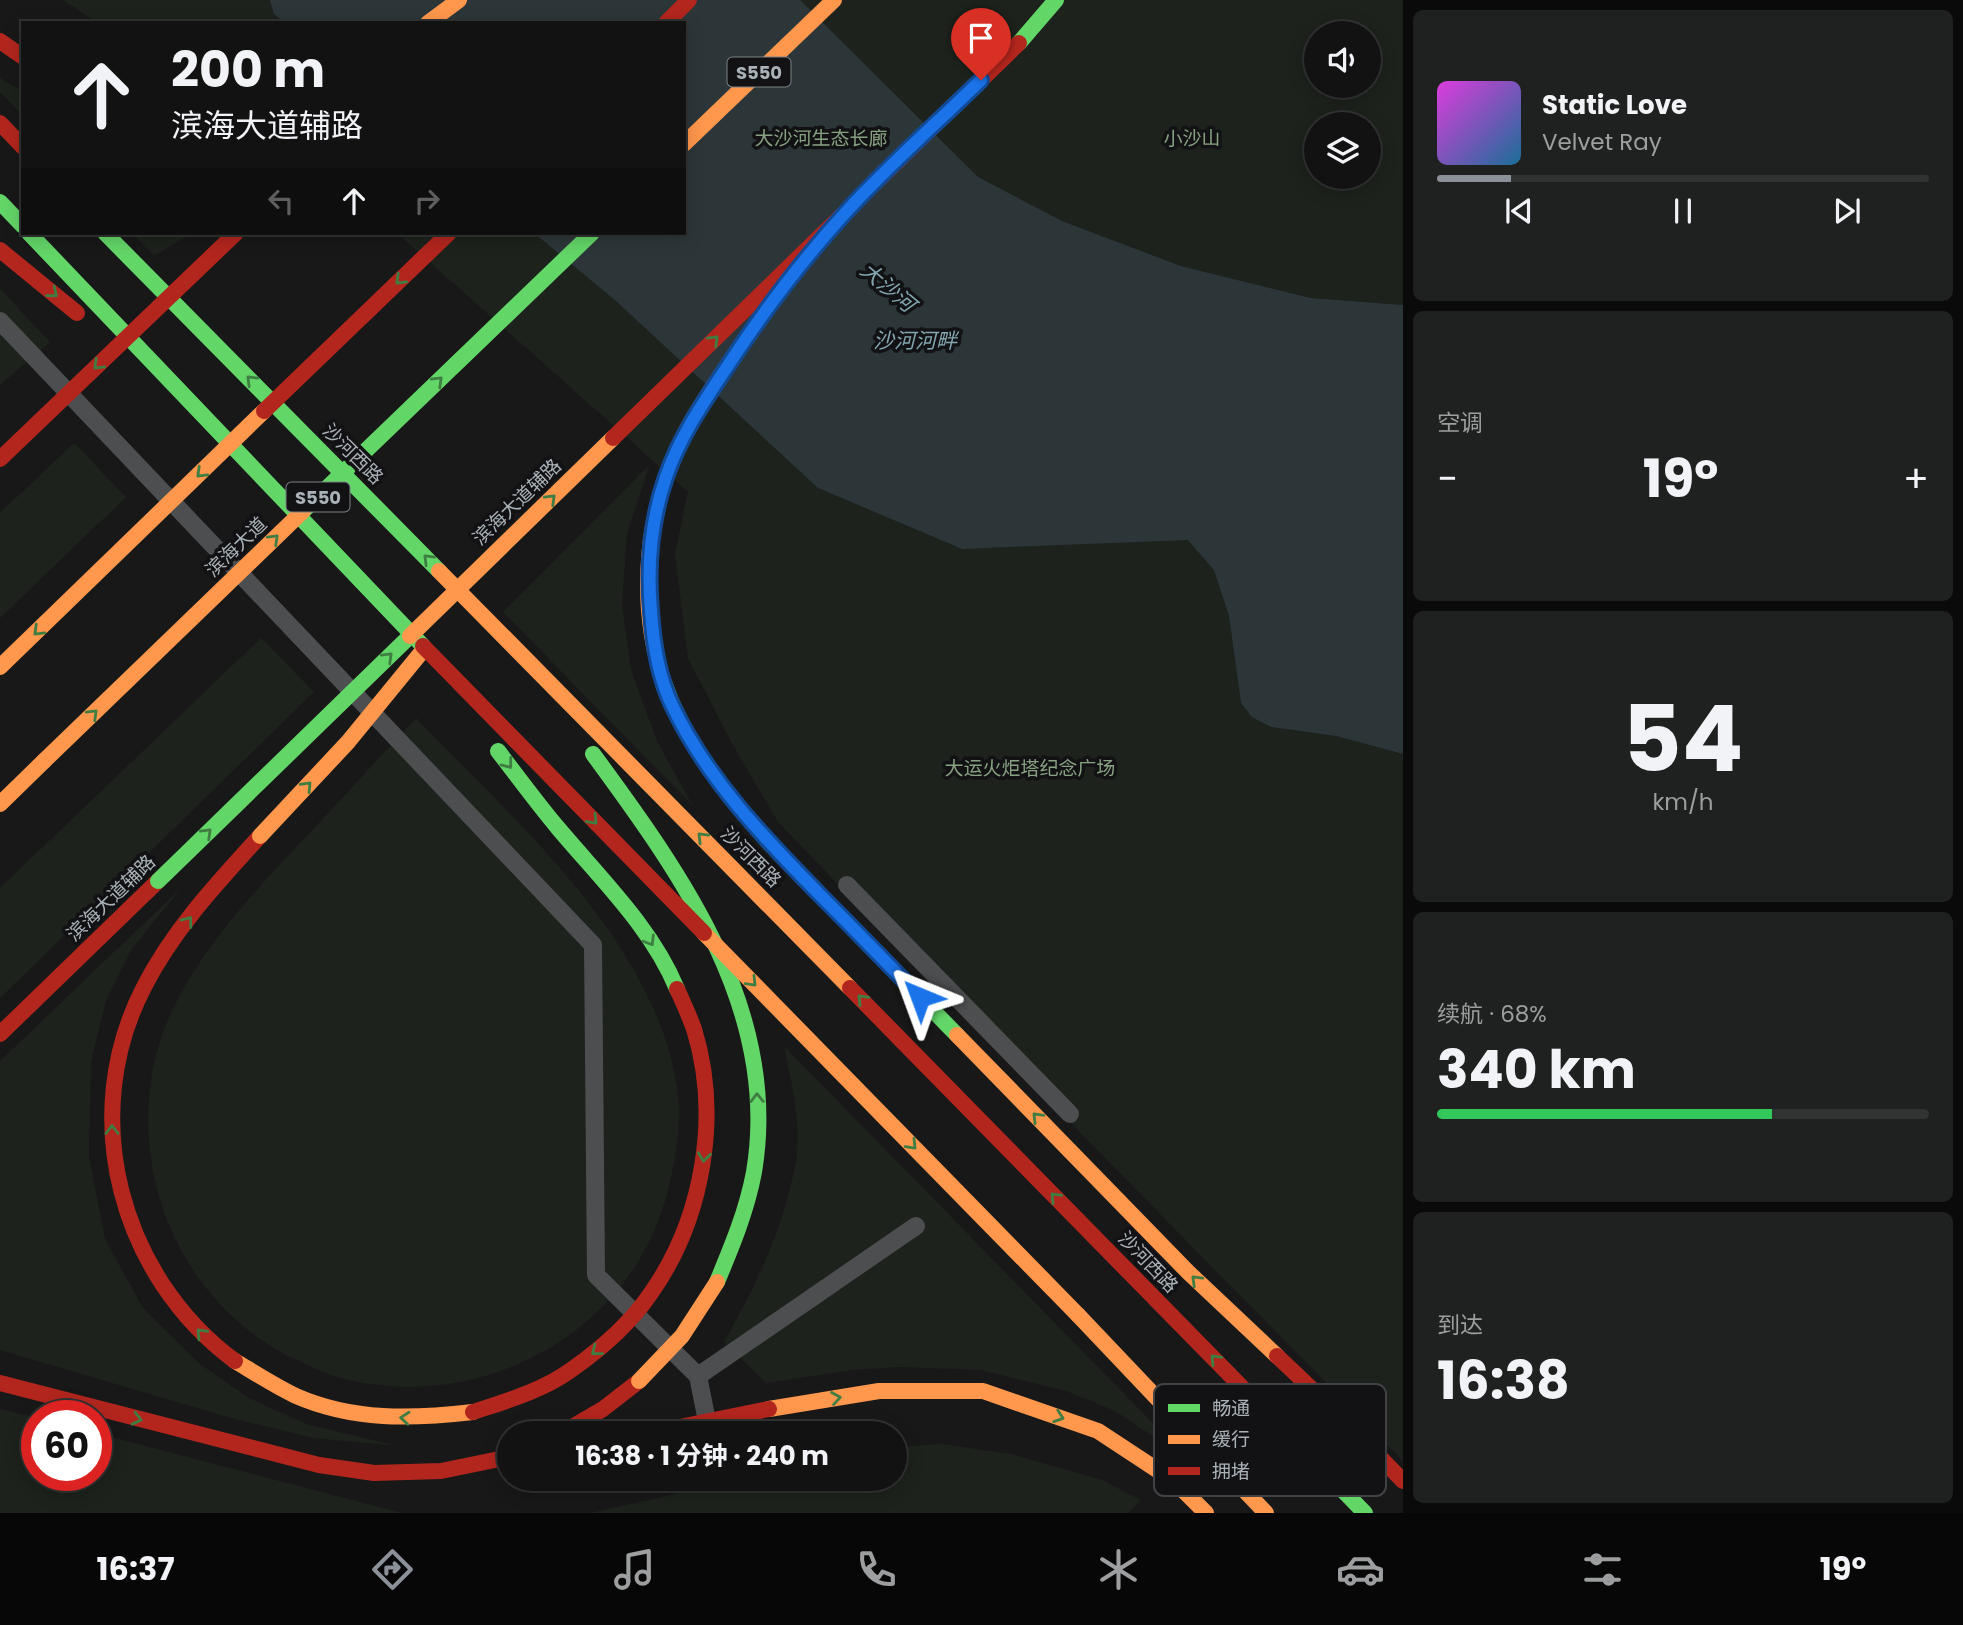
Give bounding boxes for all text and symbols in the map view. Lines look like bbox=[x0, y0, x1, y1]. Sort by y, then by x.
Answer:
pin bbox=[951, 8, 1011, 80]
icon: arrive bbox=[962, 19, 1000, 57]
map controls bbox=[1304, 21, 1381, 189]
button: sound bbox=[1304, 21, 1381, 98]
text: 200 m bbox=[171, 36, 325, 104]
icon: ahead bbox=[56, 49, 147, 140]
road number: S550 bbox=[728, 58, 790, 86]
text: Static Love bbox=[1542, 87, 1687, 123]
text: 滨海大道辅路 bbox=[171, 103, 363, 148]
button: layers bbox=[1304, 112, 1381, 189]
park label: 大沙河生态长廊 bbox=[754, 125, 888, 152]
park label: 小沙山 bbox=[1163, 125, 1221, 152]
text: Velvet Ray bbox=[1542, 126, 1662, 158]
icon: left bbox=[262, 182, 300, 220]
icon: ahead bbox=[335, 182, 373, 220]
icon: right bbox=[408, 182, 446, 220]
icon: previous bbox=[1500, 192, 1538, 230]
icon: pause bbox=[1664, 192, 1702, 230]
icon: next bbox=[1828, 192, 1866, 230]
water label: 大沙河 bbox=[855, 256, 925, 321]
one-way arrow bbox=[395, 272, 408, 285]
one-way arrow bbox=[44, 285, 57, 297]
water label: 沙河河畔 bbox=[873, 326, 960, 355]
one-way arrow bbox=[706, 336, 719, 349]
one-way arrow bbox=[94, 356, 107, 369]
one-way arrow bbox=[246, 375, 259, 388]
one-way arrow bbox=[430, 377, 443, 390]
text: 空调 bbox=[1437, 407, 1483, 439]
street label: 沙河西路 bbox=[317, 418, 389, 490]
text: 19° bbox=[1643, 442, 1718, 515]
text: − bbox=[1437, 452, 1458, 505]
text: + bbox=[1903, 452, 1929, 505]
street label: 滨海大道辅路 bbox=[467, 453, 567, 551]
one-way arrow bbox=[196, 464, 209, 477]
road number: S550 bbox=[286, 482, 350, 512]
one-way arrow bbox=[543, 494, 556, 507]
street label: 滨海大道 bbox=[199, 511, 273, 583]
one-way arrow bbox=[266, 535, 279, 548]
one-way arrow bbox=[423, 555, 436, 568]
one-way arrow bbox=[33, 622, 46, 635]
one-way arrow bbox=[380, 653, 393, 666]
text: 54 bbox=[1623, 675, 1743, 803]
one-way arrow bbox=[84, 709, 97, 722]
park label: 大运火炬塔纪念广场 bbox=[944, 755, 1116, 782]
one-way arrow bbox=[500, 756, 512, 769]
one-way arrow bbox=[298, 781, 311, 794]
text: km/h bbox=[1652, 786, 1714, 818]
one-way arrow bbox=[585, 812, 598, 825]
street label: 沙河西路 bbox=[715, 821, 787, 893]
one-way arrow bbox=[199, 829, 212, 842]
one-way arrow bbox=[698, 832, 711, 845]
street label: 滨海大道辅路 bbox=[61, 849, 161, 947]
one-way arrow bbox=[179, 916, 192, 929]
one-way arrow bbox=[642, 934, 655, 947]
position arrow bbox=[883, 960, 957, 1034]
one-way arrow bbox=[744, 974, 757, 987]
one-way arrow bbox=[857, 995, 870, 1008]
text: 续航 · 68% bbox=[1437, 998, 1547, 1030]
text: 340 km bbox=[1437, 1033, 1636, 1106]
one-way arrow bbox=[749, 1092, 765, 1103]
one-way arrow bbox=[1033, 1112, 1046, 1125]
one-way arrow bbox=[104, 1124, 120, 1135]
one-way arrow bbox=[903, 1137, 916, 1150]
one-way arrow bbox=[696, 1151, 711, 1163]
one-way arrow bbox=[1051, 1192, 1064, 1205]
street label: 沙河西路 bbox=[1112, 1225, 1184, 1299]
one-way arrow bbox=[1191, 1275, 1204, 1288]
text: 到达 bbox=[1437, 1309, 1483, 1341]
one-way arrow bbox=[196, 1328, 209, 1341]
one-way arrow bbox=[592, 1342, 604, 1355]
text: 16:38 bbox=[1437, 1344, 1570, 1417]
one-way arrow bbox=[1210, 1355, 1223, 1368]
legend bbox=[1154, 1384, 1386, 1496]
one-way arrow bbox=[831, 1391, 842, 1406]
text: 畅通 bbox=[1212, 1395, 1250, 1422]
speed limit sign: 60 bbox=[21, 1400, 112, 1491]
one-way arrow bbox=[1052, 1409, 1065, 1423]
one-way arrow bbox=[131, 1411, 143, 1425]
one-way arrow bbox=[400, 1411, 411, 1426]
text: 缓行 bbox=[1212, 1426, 1250, 1453]
text: 16:38 · 1 分钟 · 240 m bbox=[575, 1438, 829, 1474]
text: 拥堵 bbox=[1212, 1458, 1250, 1485]
icon: directions bbox=[368, 1545, 417, 1594]
icon: music bbox=[610, 1545, 659, 1594]
icon: phone bbox=[852, 1545, 901, 1594]
icon: climate bbox=[1094, 1545, 1143, 1594]
icon: car bbox=[1336, 1545, 1385, 1594]
icon: filters bbox=[1578, 1545, 1627, 1594]
text: 16:37 bbox=[97, 1546, 175, 1591]
text: 19° bbox=[1820, 1546, 1866, 1591]

